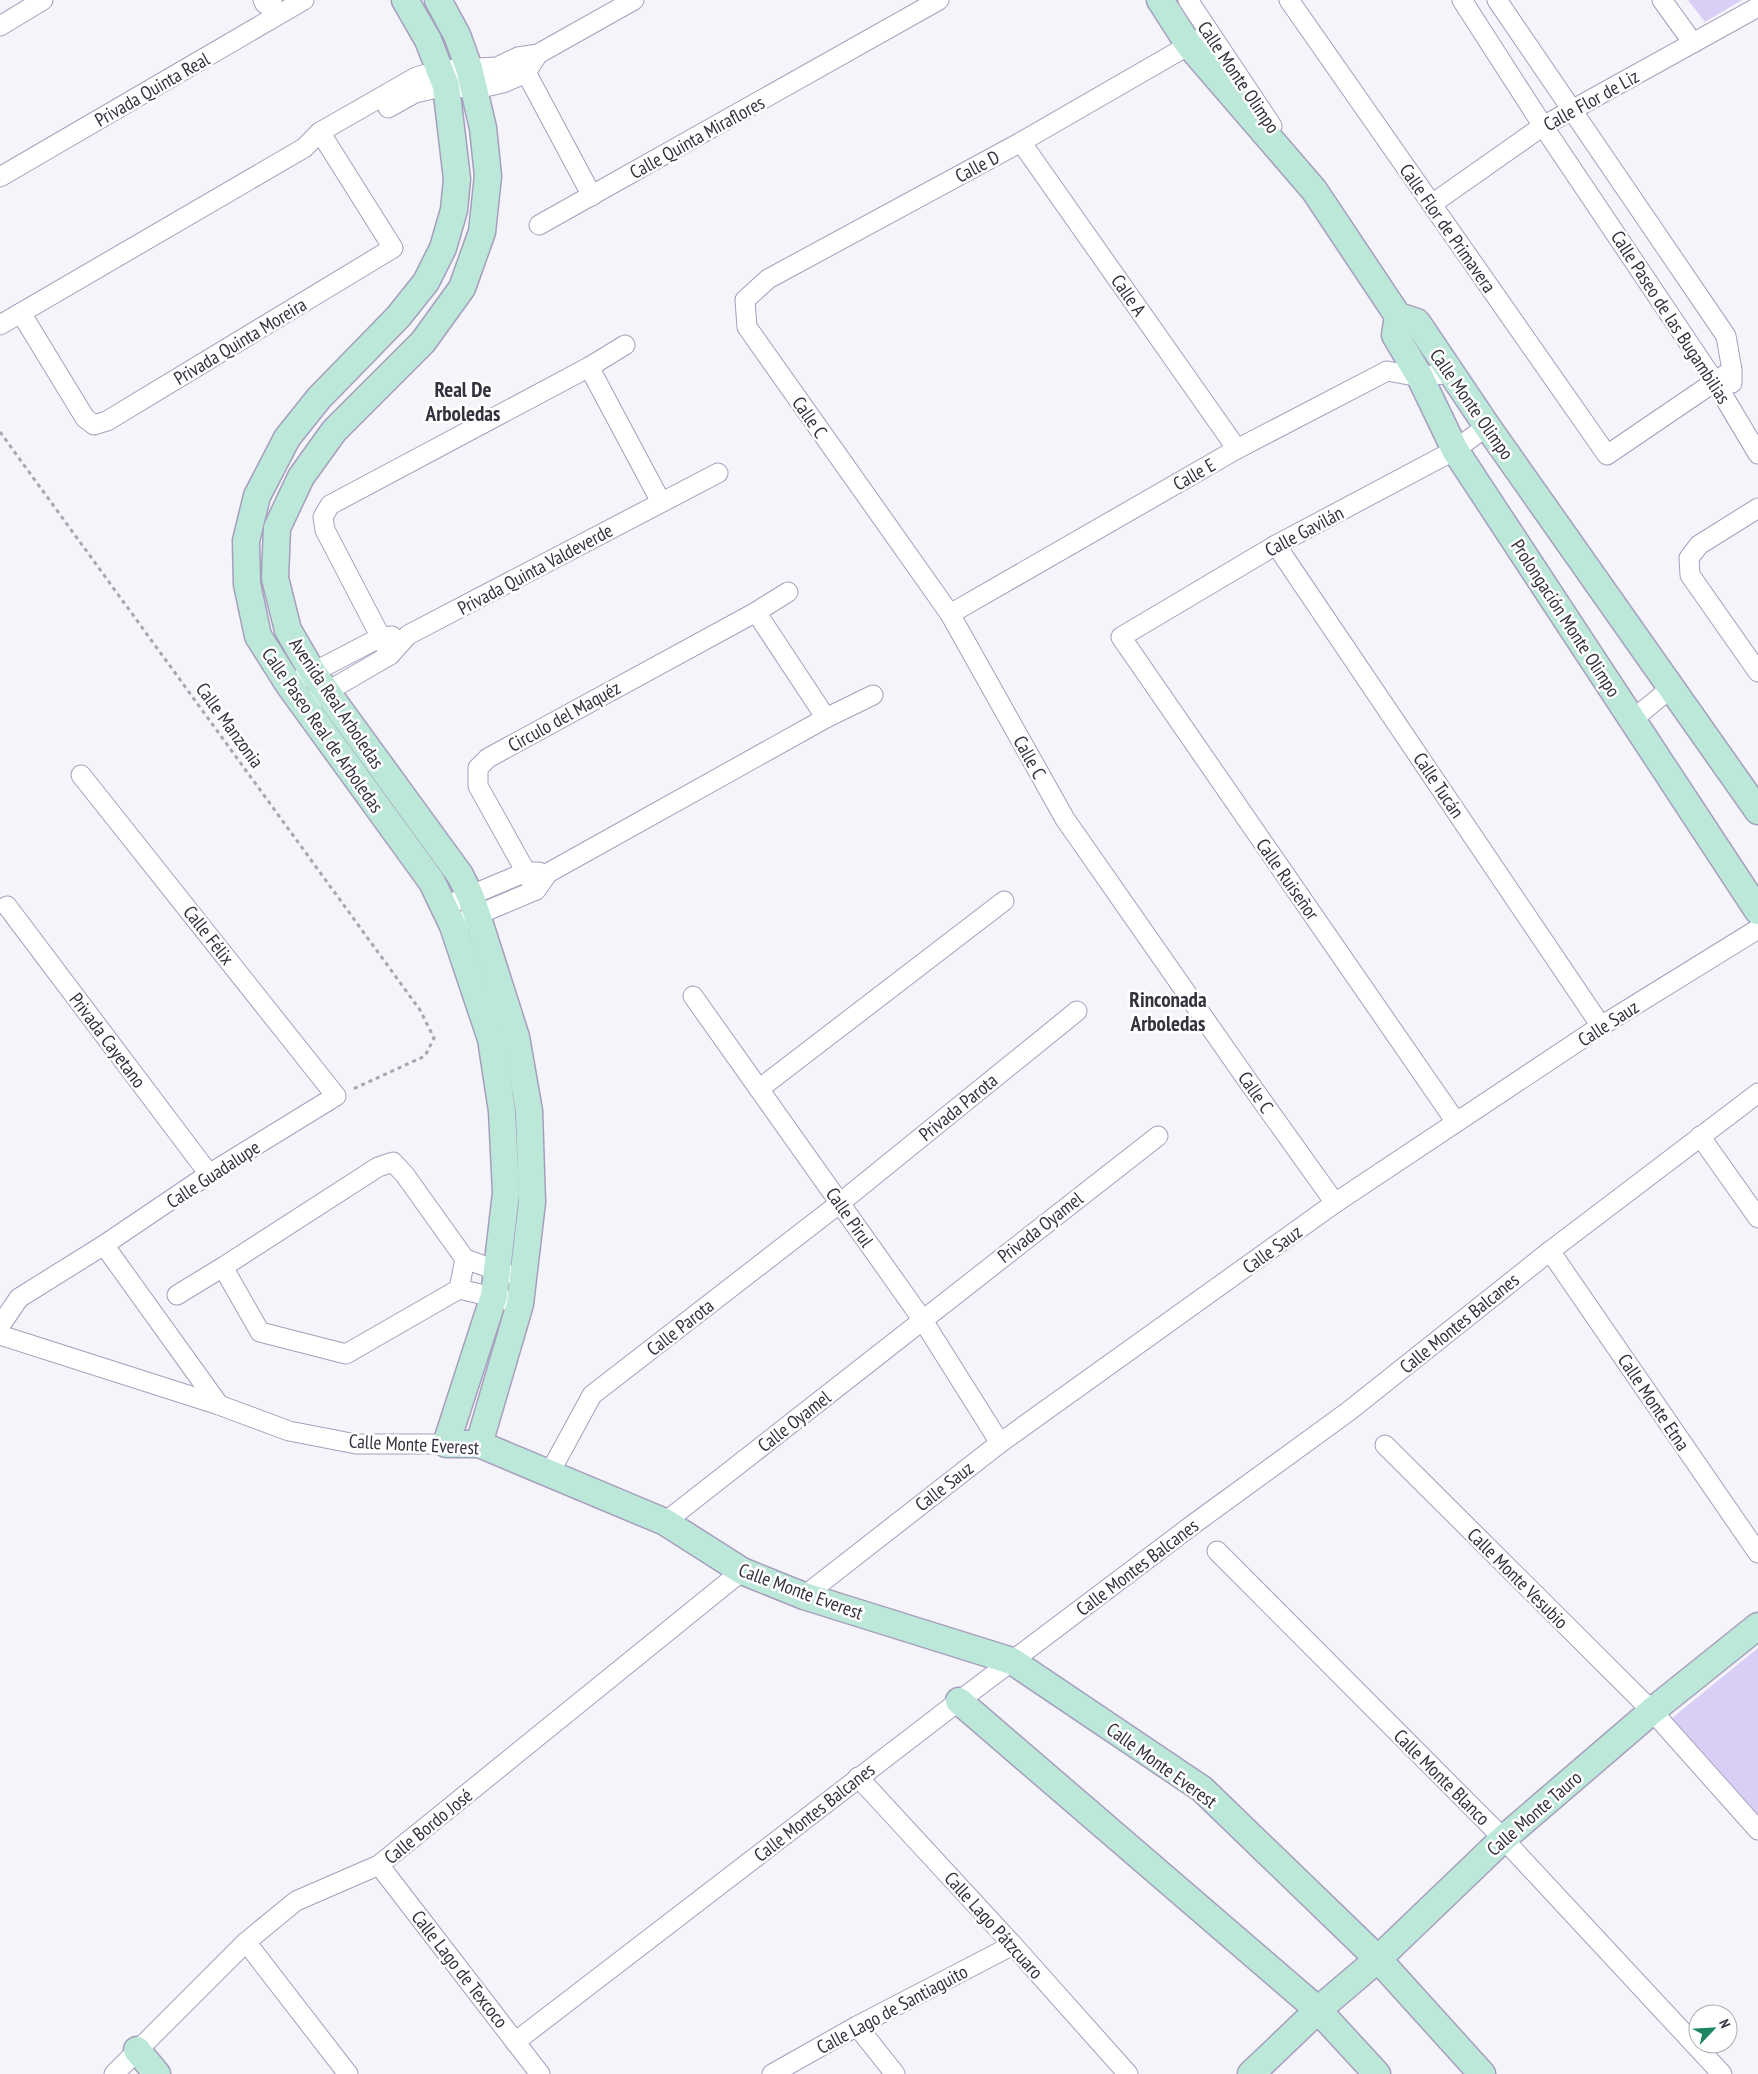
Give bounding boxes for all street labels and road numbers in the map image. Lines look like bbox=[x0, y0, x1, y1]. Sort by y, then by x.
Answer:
street label: Calle Monte Olimpo bbox=[1193, 16, 1285, 138]
street label: Privada Quinta Real bbox=[90, 46, 214, 132]
street label: Calle Flor de Liz bbox=[1539, 64, 1643, 136]
street label: Calle Quinta Miraflores bbox=[625, 90, 769, 184]
street label: Calle D bbox=[951, 144, 1003, 188]
street label: Calle Flor de Primavera bbox=[1395, 159, 1501, 297]
street label: Calle Paseo de las Bugambilias bbox=[1606, 226, 1736, 408]
street label: Calle A bbox=[1106, 270, 1152, 320]
street label: Privada Quinta Moreira bbox=[169, 292, 311, 390]
street label: Calle Monte Olimpo bbox=[1425, 344, 1519, 464]
street label: Calle C bbox=[787, 391, 833, 443]
street label: Calle E bbox=[1169, 452, 1219, 496]
street label: Calle Gavilán bbox=[1261, 500, 1347, 562]
street label: Privada Quinta Valdeverde bbox=[453, 518, 617, 620]
street label: Prolongación Monte Olimpo bbox=[1506, 535, 1626, 701]
street label: Avenida Real Arboledas bbox=[284, 633, 390, 773]
street label: Calle Paseo Real de Arboledas bbox=[257, 643, 389, 817]
street label: Circulo del Maquéz bbox=[504, 675, 625, 757]
street label: Calle Manzonia bbox=[191, 678, 269, 772]
street label: Calle C bbox=[1008, 731, 1052, 783]
street label: Calle Tucán bbox=[1408, 748, 1470, 822]
street label: Calle Ruiseñor bbox=[1251, 833, 1325, 925]
street label: Calle Félix bbox=[178, 900, 240, 970]
street label: Privada Cayetano bbox=[65, 988, 151, 1092]
street label: Calle Sauz bbox=[1573, 994, 1643, 1051]
street label: Calle C bbox=[1233, 1066, 1279, 1118]
street label: Privada Parota bbox=[914, 1068, 1002, 1146]
street label: Calle Guadalupe bbox=[162, 1135, 264, 1213]
street label: Calle Pirul bbox=[821, 1183, 879, 1252]
street label: Privada Oyamel bbox=[992, 1186, 1088, 1268]
street label: Calle Sauz bbox=[1238, 1219, 1307, 1279]
street label: Calle Montes Balcanes bbox=[1394, 1267, 1524, 1379]
street label: Calle Parota bbox=[642, 1293, 718, 1361]
street label: Calle Monte Etna bbox=[1613, 1349, 1695, 1455]
street label: Calle Oyamel bbox=[753, 1385, 836, 1457]
street label: Calle Monte Everest bbox=[348, 1429, 481, 1459]
street label: Calle Sauz bbox=[910, 1456, 978, 1516]
street label: Calle Montes Balcanes bbox=[1071, 1513, 1203, 1621]
street label: Calle Monte Vesubio bbox=[1463, 1523, 1573, 1633]
street label: Calle Monte Everest bbox=[736, 1557, 867, 1625]
street label: Calle Monte Everest bbox=[1102, 1717, 1222, 1813]
street label: Calle Monte Blanco bbox=[1389, 1724, 1495, 1830]
street label: Calle Montes Balcanes bbox=[749, 1757, 879, 1867]
street label: Calle Monte Tauro bbox=[1482, 1765, 1586, 1861]
street label: Calle Bordo José bbox=[379, 1783, 477, 1869]
street label: Calle Lago Pátzcuaro bbox=[939, 1866, 1049, 1984]
street label: Calle Lago de Texcoco bbox=[407, 1905, 513, 2033]
street label: Calle Lago de Santiaguito bbox=[812, 1959, 972, 2059]

